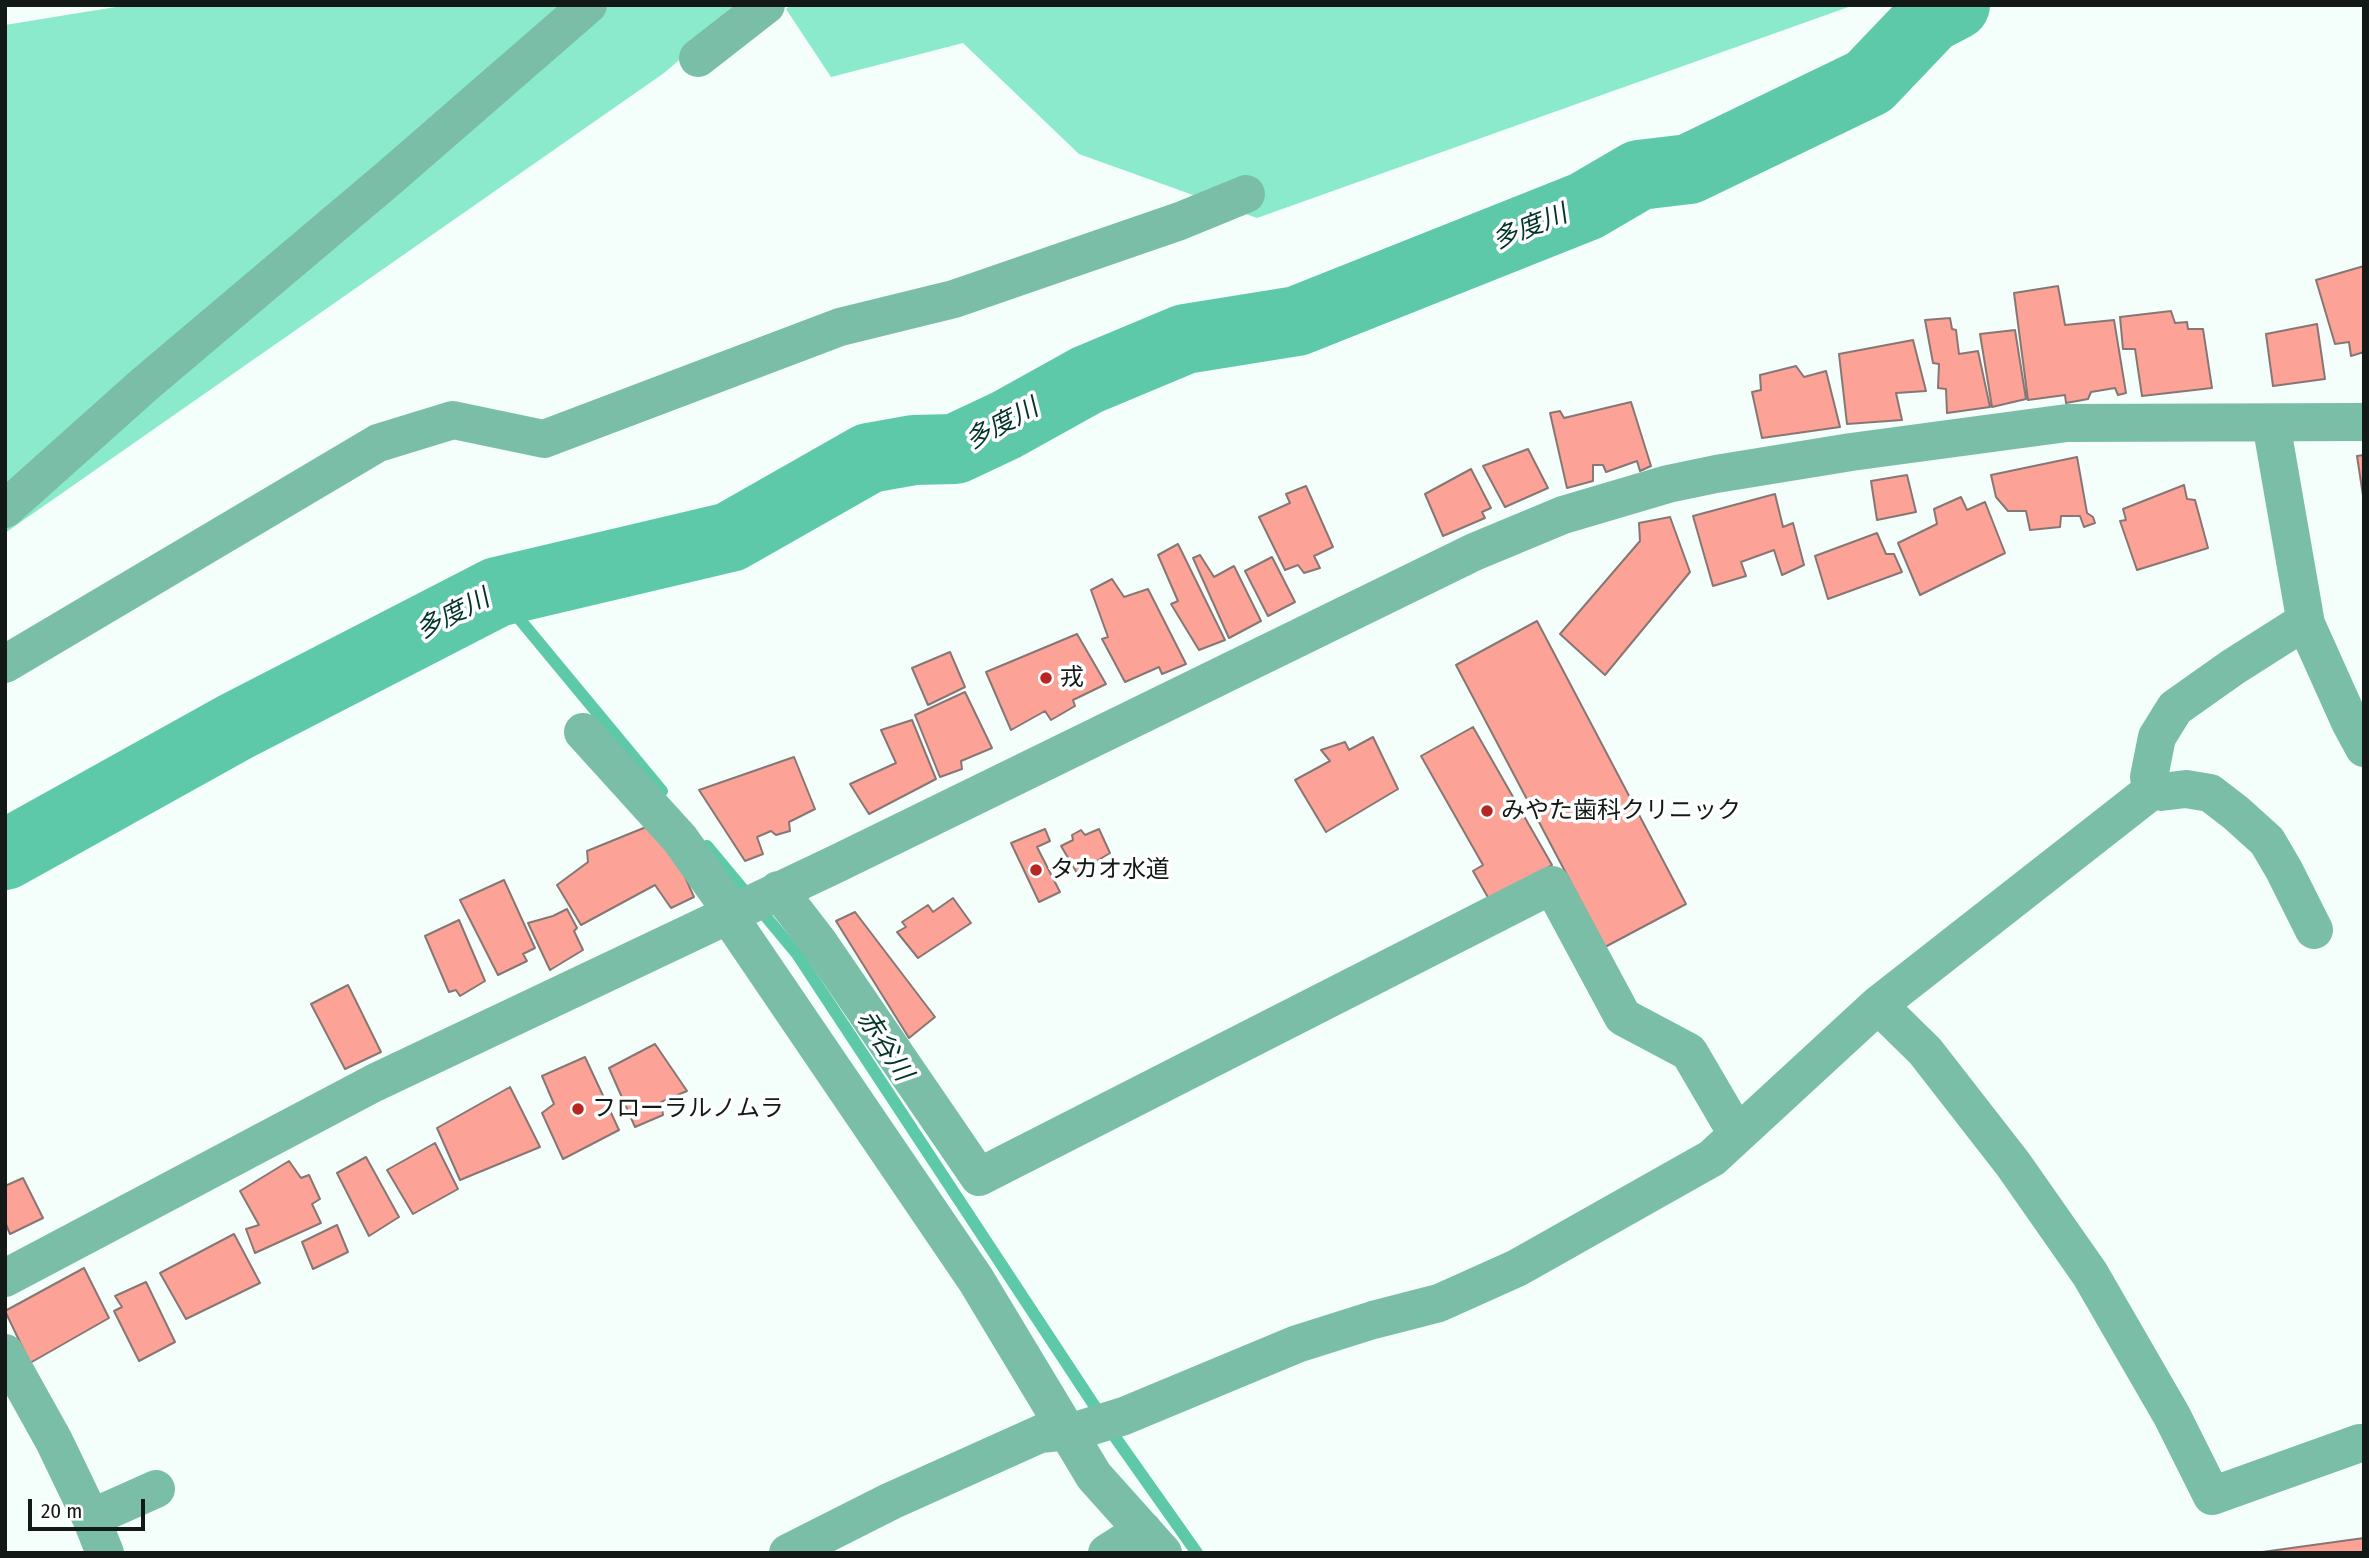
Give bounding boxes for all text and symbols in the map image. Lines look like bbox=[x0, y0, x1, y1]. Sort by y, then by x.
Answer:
water label: 多度川 bbox=[1488, 199, 1572, 257]
water label: 多度川 bbox=[960, 393, 1044, 457]
water label: 多度川 bbox=[411, 583, 495, 647]
place label: 戎 bbox=[1060, 664, 1084, 692]
marker: 戎 bbox=[1038, 670, 1054, 686]
place label: みやた歯科クリニック bbox=[1501, 797, 1741, 825]
marker: みやた歯科クリニック bbox=[1479, 803, 1495, 819]
place label: タカオ水道 bbox=[1050, 856, 1170, 884]
marker: タカオ水道 bbox=[1028, 862, 1044, 878]
water label: 赤谷川 bbox=[850, 1005, 918, 1087]
place label: フローラルノムラ bbox=[592, 1095, 784, 1123]
marker: フローラルノムラ bbox=[570, 1101, 586, 1117]
scale bar bbox=[32, 1484, 149, 1528]
text: 20 m bbox=[41, 1498, 82, 1524]

